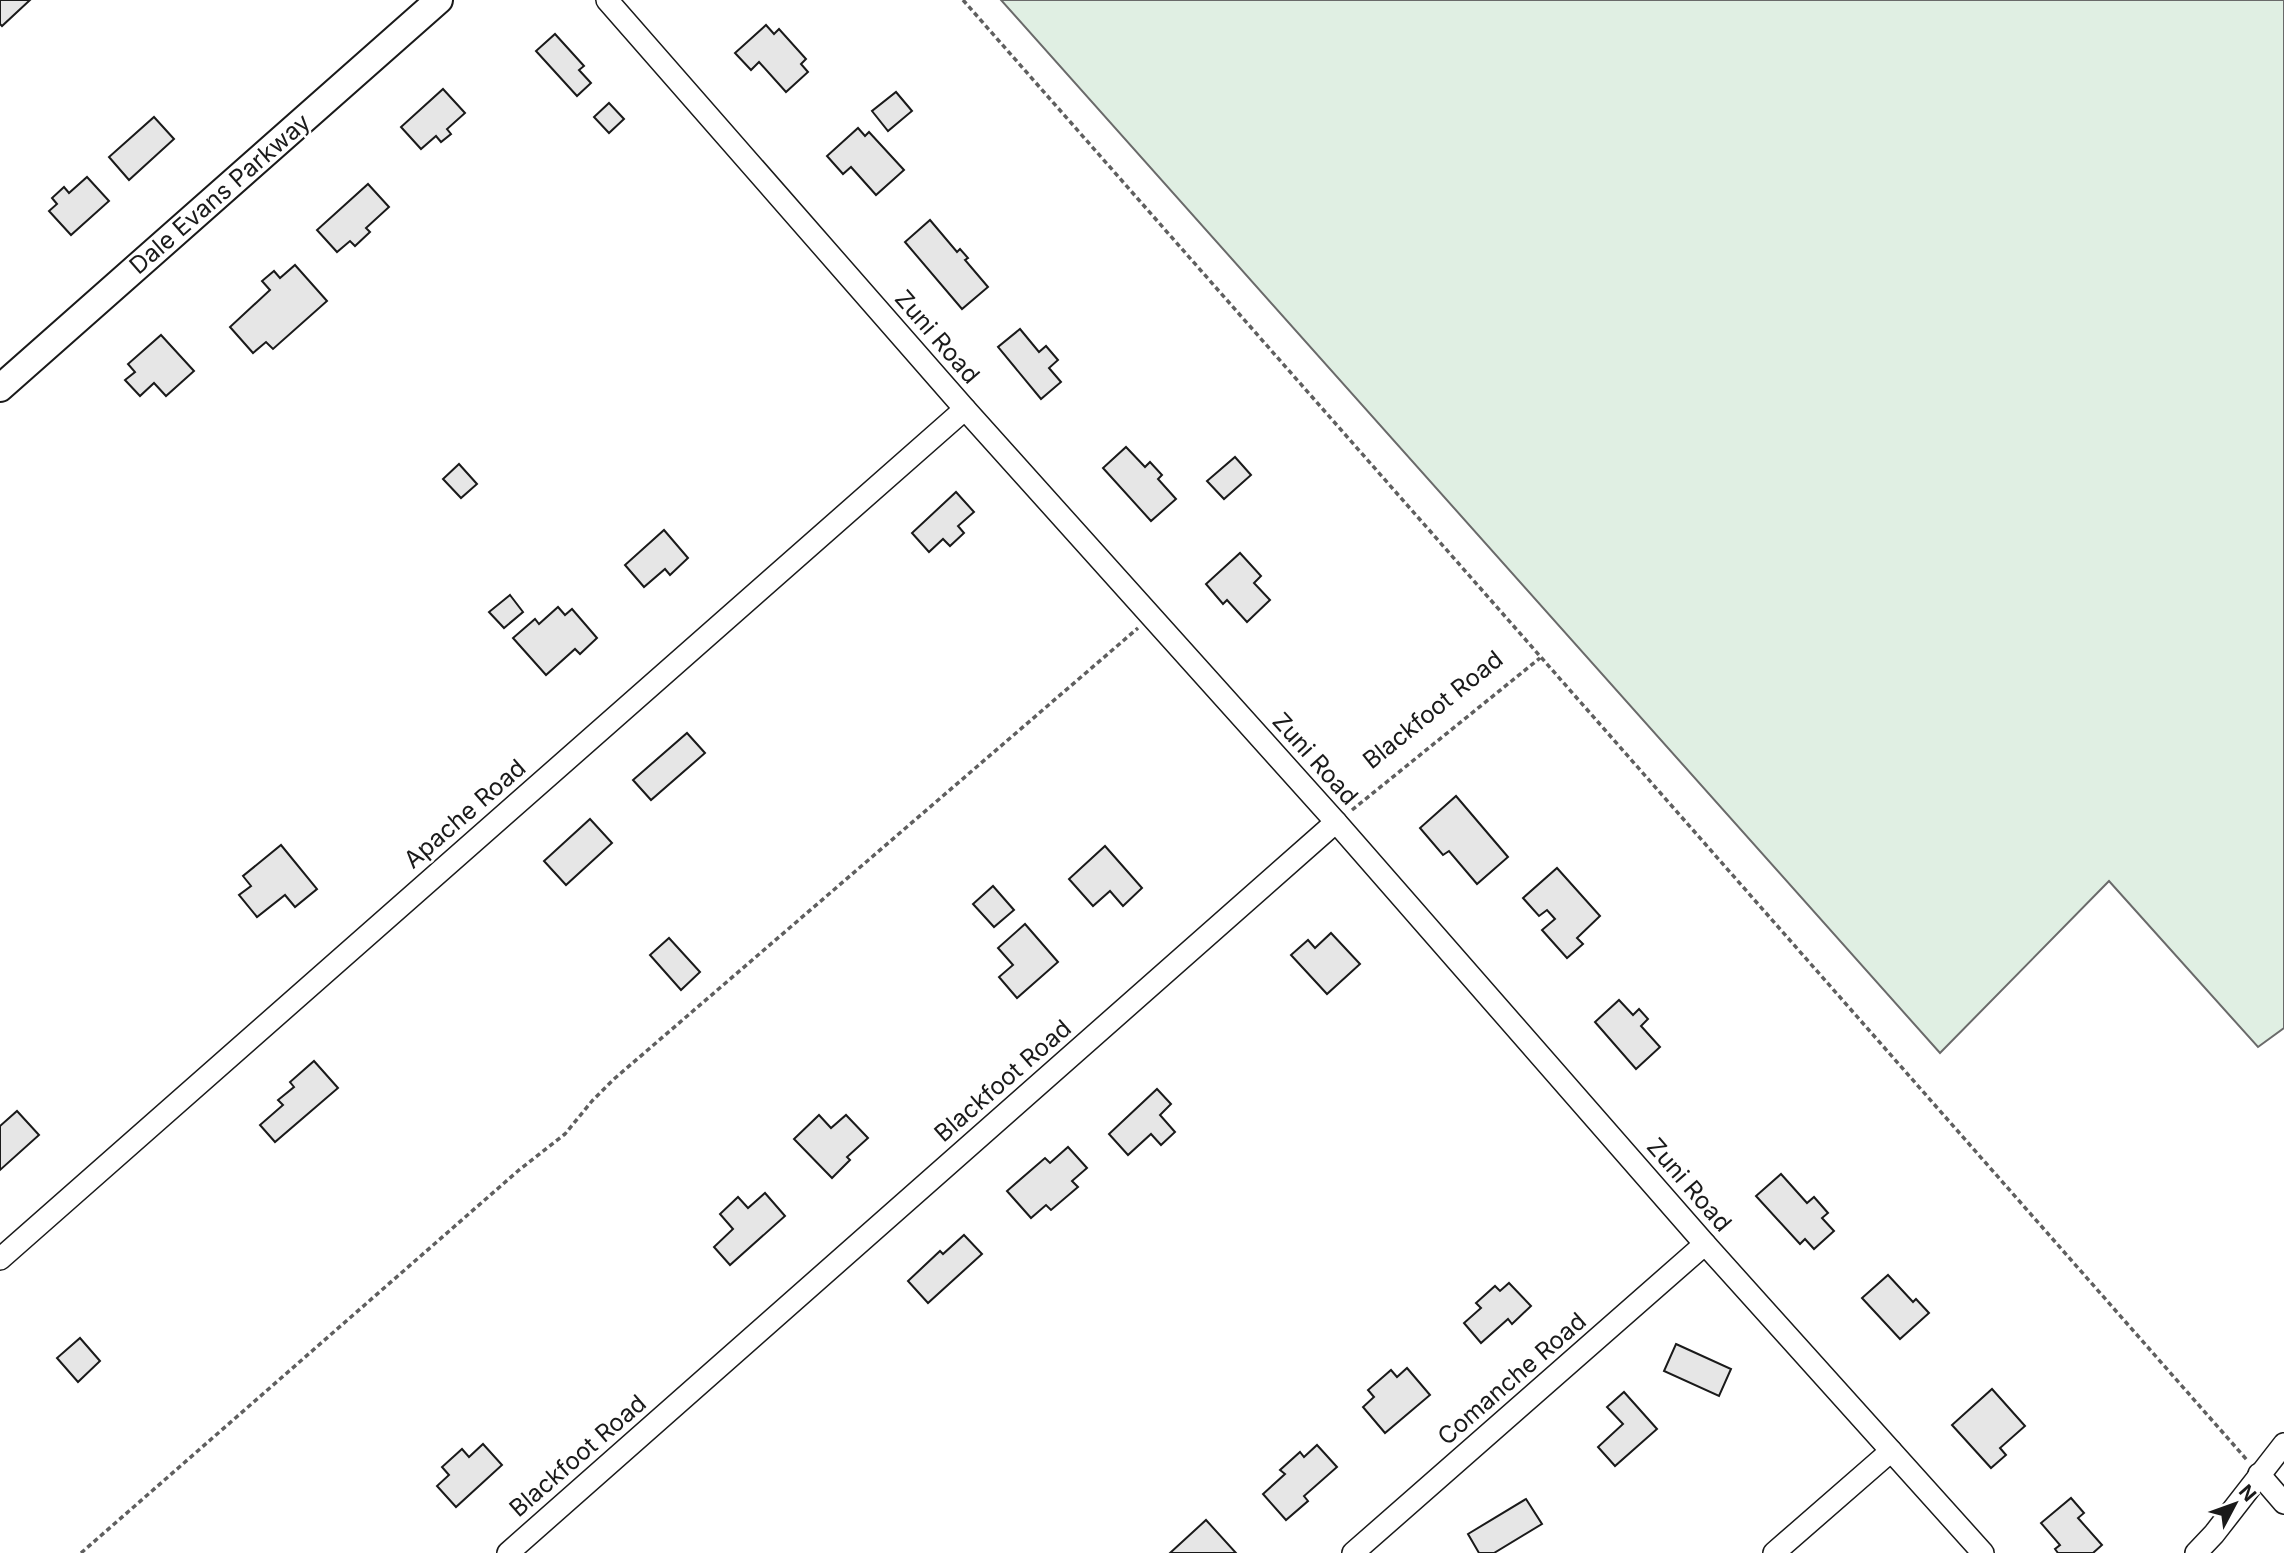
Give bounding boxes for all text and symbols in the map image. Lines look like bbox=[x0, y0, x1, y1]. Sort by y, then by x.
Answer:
street label: Dale Evans Parkway bbox=[123, 107, 316, 280]
street label: Zuni Road bbox=[889, 284, 986, 389]
street label: Blackfoot Road bbox=[1357, 644, 1508, 775]
street label: Zuni Road bbox=[1266, 707, 1364, 811]
street label: Apache Road bbox=[398, 753, 531, 874]
street label: Blackfoot Road bbox=[929, 1013, 1077, 1148]
street label: Zuni Road bbox=[1641, 1132, 1738, 1237]
street label: Comanche Road bbox=[1432, 1306, 1592, 1451]
street label: Blackfoot Road bbox=[504, 1388, 652, 1523]
north arrow bbox=[2200, 1469, 2270, 1539]
text: N bbox=[2234, 1480, 2261, 1506]

